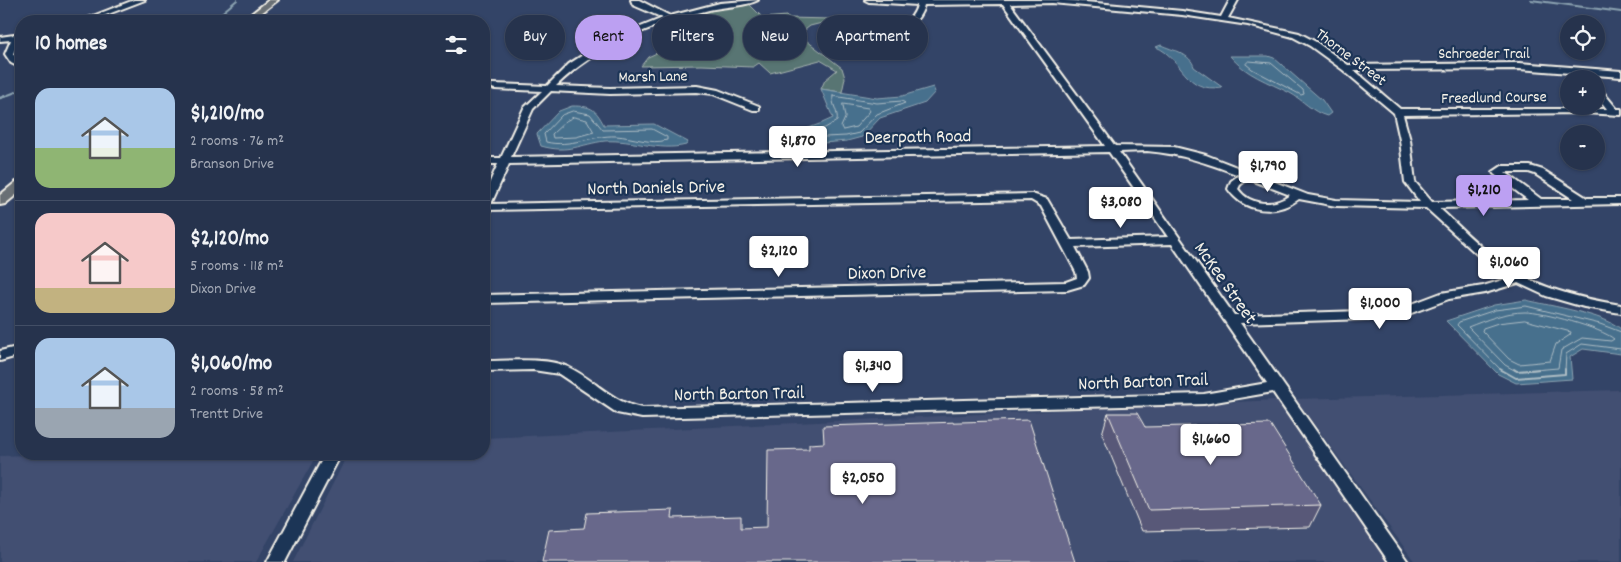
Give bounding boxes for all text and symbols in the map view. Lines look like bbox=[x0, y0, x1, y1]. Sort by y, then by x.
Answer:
chip: Buy bbox=[505, 15, 565, 60]
chip: Rent bbox=[575, 15, 642, 60]
chip: Filters bbox=[652, 15, 733, 60]
chip: New bbox=[743, 15, 807, 60]
chip: Apartment bbox=[817, 15, 928, 60]
map controls bbox=[1560, 15, 1605, 170]
button: locate bbox=[1560, 15, 1605, 60]
street label: Thorne Street bbox=[1310, 24, 1391, 92]
text: 10 homes bbox=[35, 30, 107, 60]
icon: filters bbox=[442, 31, 470, 59]
street label: Schroeder Trail bbox=[1438, 43, 1530, 66]
street label: Marsh Lane bbox=[618, 65, 688, 90]
button: + bbox=[1560, 70, 1605, 115]
street label: Freedlund Course bbox=[1441, 86, 1547, 111]
text: $1,210/mo bbox=[190, 100, 264, 130]
icon: home bbox=[75, 108, 135, 168]
street label: Deerpath Road bbox=[864, 124, 972, 153]
button: − bbox=[1560, 125, 1605, 170]
pin: $1,870 bbox=[757, 126, 839, 168]
text: 2 rooms · 76 m² bbox=[190, 130, 284, 153]
text: $1,870 bbox=[780, 130, 816, 153]
pin: $1,790 bbox=[1227, 150, 1309, 193]
text: Branson Drive bbox=[190, 153, 274, 176]
text: $1,790 bbox=[1250, 155, 1286, 178]
pin: $1,210 bbox=[1443, 174, 1525, 217]
street label: North Daniels Drive bbox=[587, 175, 725, 204]
text: $1,210 bbox=[1467, 179, 1501, 202]
pin: $3,080 bbox=[1080, 186, 1162, 229]
text: $3,080 bbox=[1100, 191, 1142, 214]
text: $2,120/mo bbox=[190, 225, 269, 255]
icon: home bbox=[75, 233, 135, 293]
pin: $2,120 bbox=[738, 236, 820, 278]
street label: McKee Street bbox=[1186, 237, 1262, 331]
text: $2,120 bbox=[760, 240, 798, 263]
pin: $1,060 bbox=[1468, 246, 1550, 289]
text: $1,060 bbox=[1489, 251, 1529, 274]
text: 5 rooms · 118 m² bbox=[190, 255, 284, 278]
street label: Dixon Drive bbox=[848, 260, 927, 289]
text: Dixon Drive bbox=[190, 278, 256, 301]
pin: $1,000 bbox=[1339, 288, 1421, 330]
text: $1,000 bbox=[1360, 292, 1400, 315]
text: $1,060/mo bbox=[190, 350, 272, 380]
pin: $1,340 bbox=[832, 350, 914, 393]
text: $1,340 bbox=[854, 355, 892, 378]
icon: home bbox=[75, 358, 135, 418]
street label: North Barton Trail bbox=[1078, 368, 1209, 399]
text: 2 rooms · 58 m² bbox=[190, 380, 284, 403]
street label: North Barton Trail bbox=[674, 381, 805, 410]
text: Trentt Drive bbox=[190, 403, 263, 426]
pin: $1,660 bbox=[1170, 424, 1252, 466]
text: $1,660 bbox=[1191, 428, 1231, 451]
pin: $2,050 bbox=[822, 462, 904, 505]
text: $2,050 bbox=[842, 467, 885, 490]

